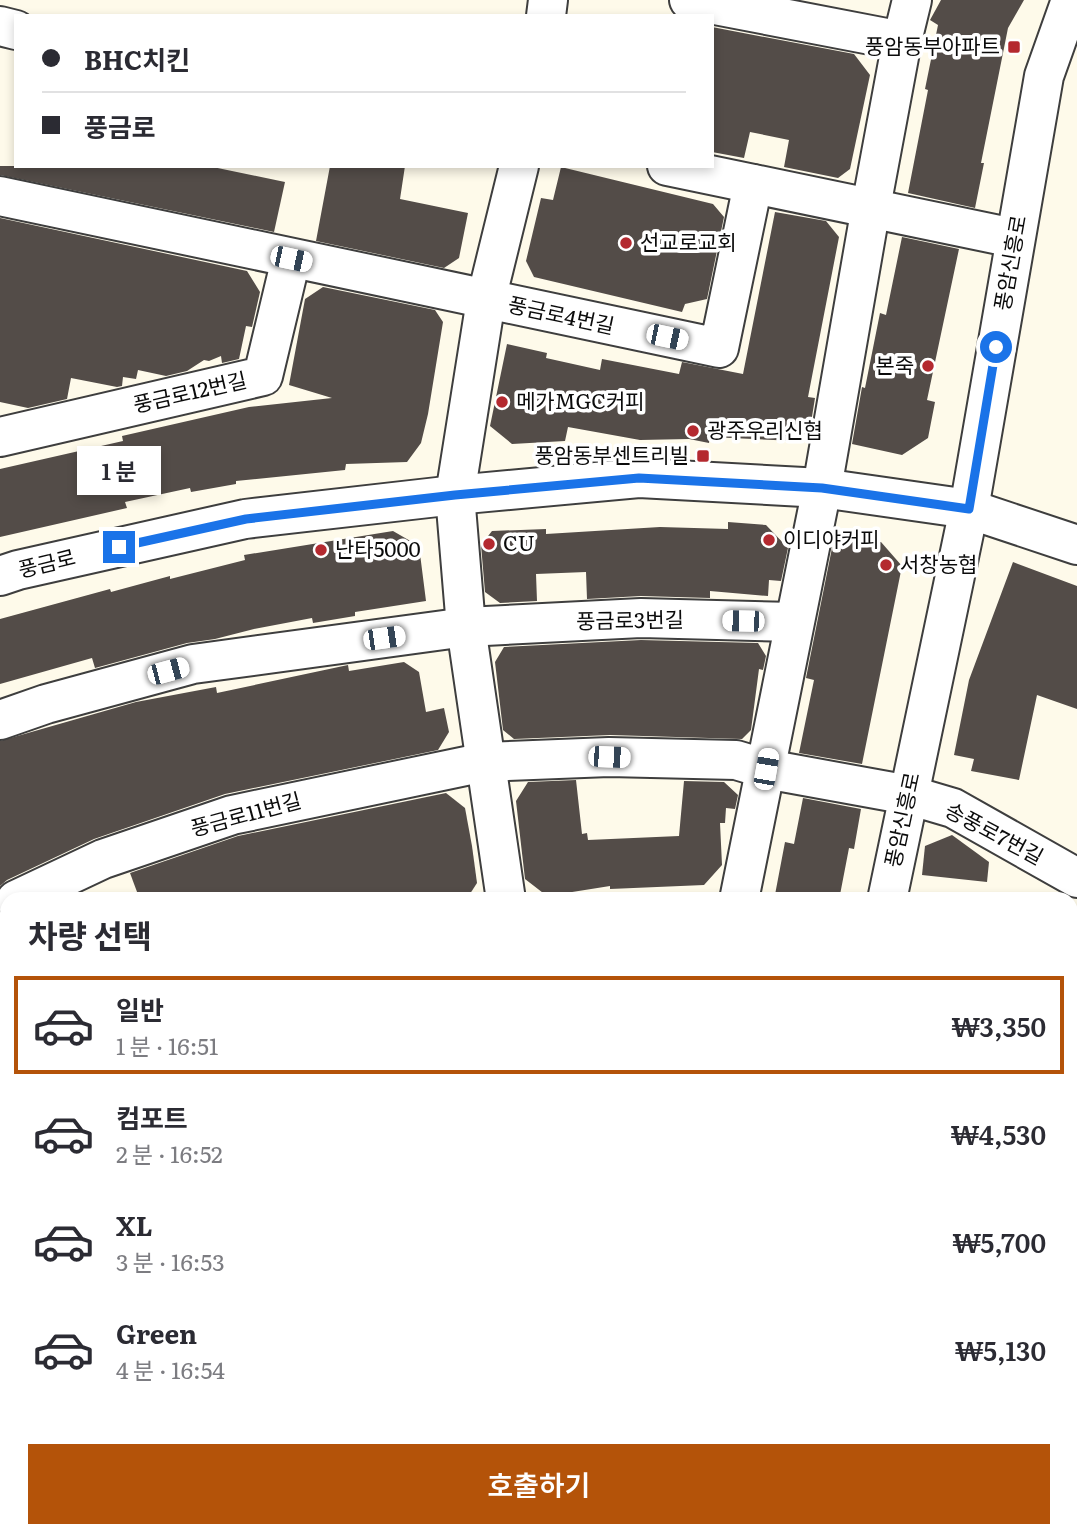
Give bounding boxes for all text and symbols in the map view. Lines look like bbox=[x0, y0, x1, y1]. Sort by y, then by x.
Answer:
place label: 풍암동부아파트 bbox=[865, 29, 1000, 60]
text: BHC치킨 bbox=[84, 39, 190, 78]
marker: 풍암동부아파트 bbox=[1006, 39, 1022, 55]
text: 풍금로 bbox=[84, 106, 156, 145]
street label: 풍암신흥로 bbox=[985, 212, 1032, 313]
place label: 선교로교회 bbox=[640, 225, 737, 256]
marker: 선교로교회 bbox=[618, 235, 634, 251]
car bbox=[269, 244, 314, 274]
street label: 풍금로4번길 bbox=[505, 287, 618, 340]
car bbox=[645, 322, 690, 352]
route start bbox=[980, 331, 1012, 363]
place label: 본죽 bbox=[875, 348, 914, 379]
marker: 본죽 bbox=[920, 358, 936, 374]
street label: 풍금로12번길 bbox=[130, 362, 249, 419]
place label: 메가MGC커피 bbox=[516, 384, 645, 415]
marker: 메가MGC커피 bbox=[494, 394, 510, 410]
place label: 광주우리신협 bbox=[707, 413, 823, 444]
marker: 광주우리신협 bbox=[685, 423, 701, 439]
place label: 풍암동부센트리빌 bbox=[534, 438, 689, 469]
callout: 1 분 bbox=[77, 446, 161, 494]
marker: 풍암동부센트리빌 bbox=[695, 448, 711, 464]
text: 1 분 bbox=[101, 453, 137, 487]
place label: 이디야커피 bbox=[783, 522, 880, 553]
place label: CU bbox=[503, 526, 535, 557]
route end bbox=[103, 531, 135, 563]
place label: 난타5000 bbox=[335, 532, 421, 563]
marker: 이디야커피 bbox=[761, 532, 777, 548]
marker: CU bbox=[481, 536, 497, 552]
street label: 풍금로 bbox=[15, 540, 78, 584]
marker: 난타5000 bbox=[313, 542, 329, 558]
place label: 서창농협 bbox=[900, 547, 977, 578]
marker: 서창농협 bbox=[878, 557, 894, 573]
street label: 풍금로3번길 bbox=[576, 602, 684, 635]
car bbox=[722, 610, 765, 632]
car bbox=[362, 625, 407, 651]
car bbox=[145, 655, 192, 687]
car bbox=[588, 746, 631, 768]
car bbox=[753, 746, 780, 792]
street label: 풍암신흥로 bbox=[875, 769, 926, 870]
street label: 풍금로11번길 bbox=[186, 783, 304, 842]
street label: 송풍로7번길 bbox=[941, 793, 1050, 871]
text: 차량 선택 bbox=[28, 910, 152, 958]
text: 일반 bbox=[116, 989, 164, 1028]
icon: car bbox=[32, 994, 95, 1057]
text: ₩3,350 bbox=[951, 1006, 1046, 1045]
text: 1 분 · 16:51 bbox=[116, 1028, 218, 1062]
text: 컴포트 bbox=[116, 1097, 188, 1136]
icon: car bbox=[32, 1102, 95, 1165]
text: ₩4,530 bbox=[950, 1114, 1046, 1153]
text: 2 분 · 16:52 bbox=[116, 1136, 223, 1170]
text: XL bbox=[116, 1205, 153, 1244]
icon: car bbox=[32, 1210, 95, 1273]
text: ₩5,700 bbox=[952, 1222, 1046, 1261]
text: 3 분 · 16:53 bbox=[116, 1244, 225, 1278]
text: Green bbox=[116, 1313, 197, 1352]
icon: car bbox=[32, 1318, 95, 1381]
text: ₩5,130 bbox=[955, 1330, 1046, 1369]
text: 4 분 · 16:54 bbox=[116, 1352, 225, 1386]
button: 호출하기 bbox=[28, 1444, 1050, 1524]

